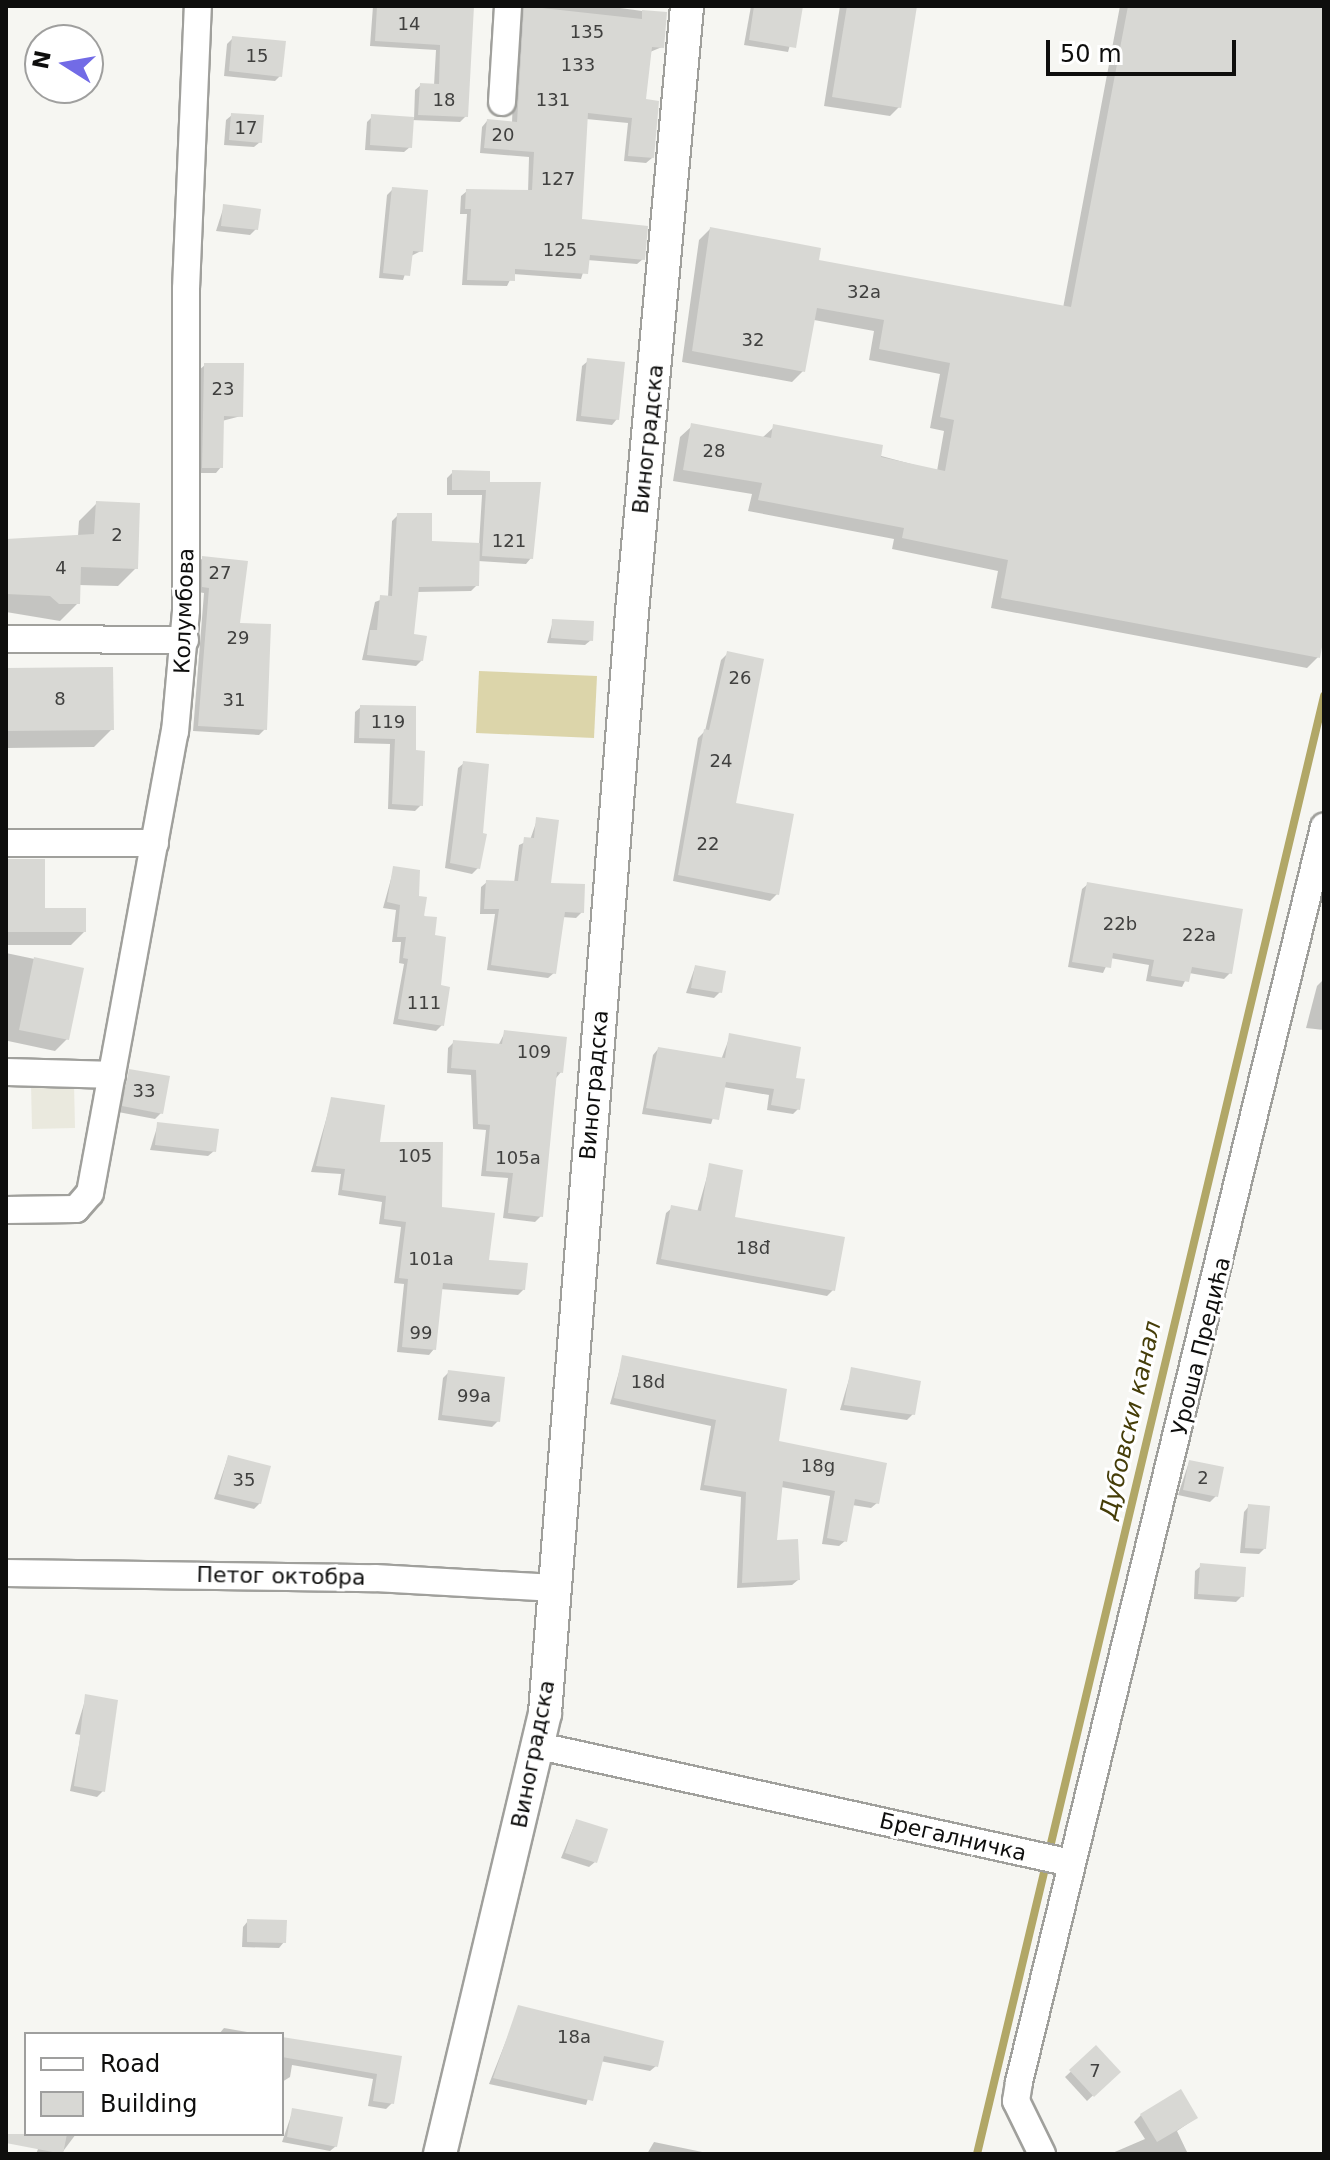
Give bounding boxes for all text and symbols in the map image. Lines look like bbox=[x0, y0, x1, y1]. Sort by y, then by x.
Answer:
house number: 14 bbox=[398, 13, 420, 35]
house number: 135 bbox=[570, 21, 604, 43]
north arrow bbox=[24, 24, 104, 104]
scale bar bbox=[1050, 24, 1240, 74]
text: 50 m bbox=[1060, 40, 1122, 68]
house number: 15 bbox=[246, 45, 268, 67]
text: N bbox=[28, 48, 56, 71]
house number: 133 bbox=[561, 54, 595, 76]
house number: 18 bbox=[433, 89, 455, 111]
house number: 131 bbox=[536, 89, 570, 111]
house number: 17 bbox=[235, 117, 257, 139]
house number: 20 bbox=[492, 124, 514, 146]
house number: 127 bbox=[541, 168, 575, 190]
house number: 125 bbox=[543, 239, 577, 261]
house number: 32a bbox=[847, 281, 881, 303]
house number: 32 bbox=[742, 329, 764, 351]
street label: Виноградска bbox=[627, 363, 669, 515]
house number: 23 bbox=[212, 378, 234, 400]
house number: 28 bbox=[703, 440, 725, 462]
house number: 2 bbox=[111, 524, 123, 546]
house number: 121 bbox=[492, 530, 526, 552]
street label: Колумбова bbox=[169, 547, 199, 675]
house number: 4 bbox=[55, 557, 67, 579]
house number: 27 bbox=[209, 562, 231, 584]
house number: 29 bbox=[227, 627, 249, 649]
house number: 26 bbox=[729, 667, 751, 689]
house number: 8 bbox=[54, 688, 66, 710]
house number: 31 bbox=[223, 689, 245, 711]
house number: 119 bbox=[371, 711, 405, 733]
house number: 24 bbox=[710, 750, 732, 772]
house number: 22 bbox=[697, 833, 719, 855]
house number: 22b bbox=[1103, 913, 1137, 935]
house number: 22a bbox=[1182, 924, 1216, 946]
house number: 111 bbox=[407, 992, 441, 1014]
street label: Виноградска bbox=[574, 1009, 614, 1161]
house number: 109 bbox=[517, 1041, 551, 1063]
house number: 33 bbox=[133, 1080, 155, 1102]
house number: 105 bbox=[398, 1145, 432, 1167]
house number: 105a bbox=[495, 1147, 541, 1169]
house number: 18đ bbox=[736, 1237, 770, 1259]
house number: 101a bbox=[408, 1248, 454, 1270]
street label: Уроша Предића bbox=[1166, 1254, 1236, 1438]
water label: Дубовски канал bbox=[1094, 1318, 1168, 1522]
house number: 99 bbox=[410, 1322, 432, 1344]
house number: 18d bbox=[631, 1371, 665, 1393]
house number: 99a bbox=[457, 1385, 491, 1407]
house number: 18g bbox=[801, 1455, 835, 1477]
house number: 2 bbox=[1197, 1467, 1209, 1489]
house number: 35 bbox=[233, 1469, 255, 1491]
street label: Петог октобра bbox=[196, 1561, 366, 1591]
street label: Виноградска bbox=[506, 1678, 560, 1830]
street label: Брегалничка bbox=[877, 1807, 1029, 1867]
house number: 18a bbox=[557, 2026, 591, 2048]
legend bbox=[24, 2032, 284, 2136]
text: Road bbox=[100, 2050, 160, 2078]
house number: 7 bbox=[1089, 2060, 1101, 2082]
text: Building bbox=[100, 2090, 197, 2118]

